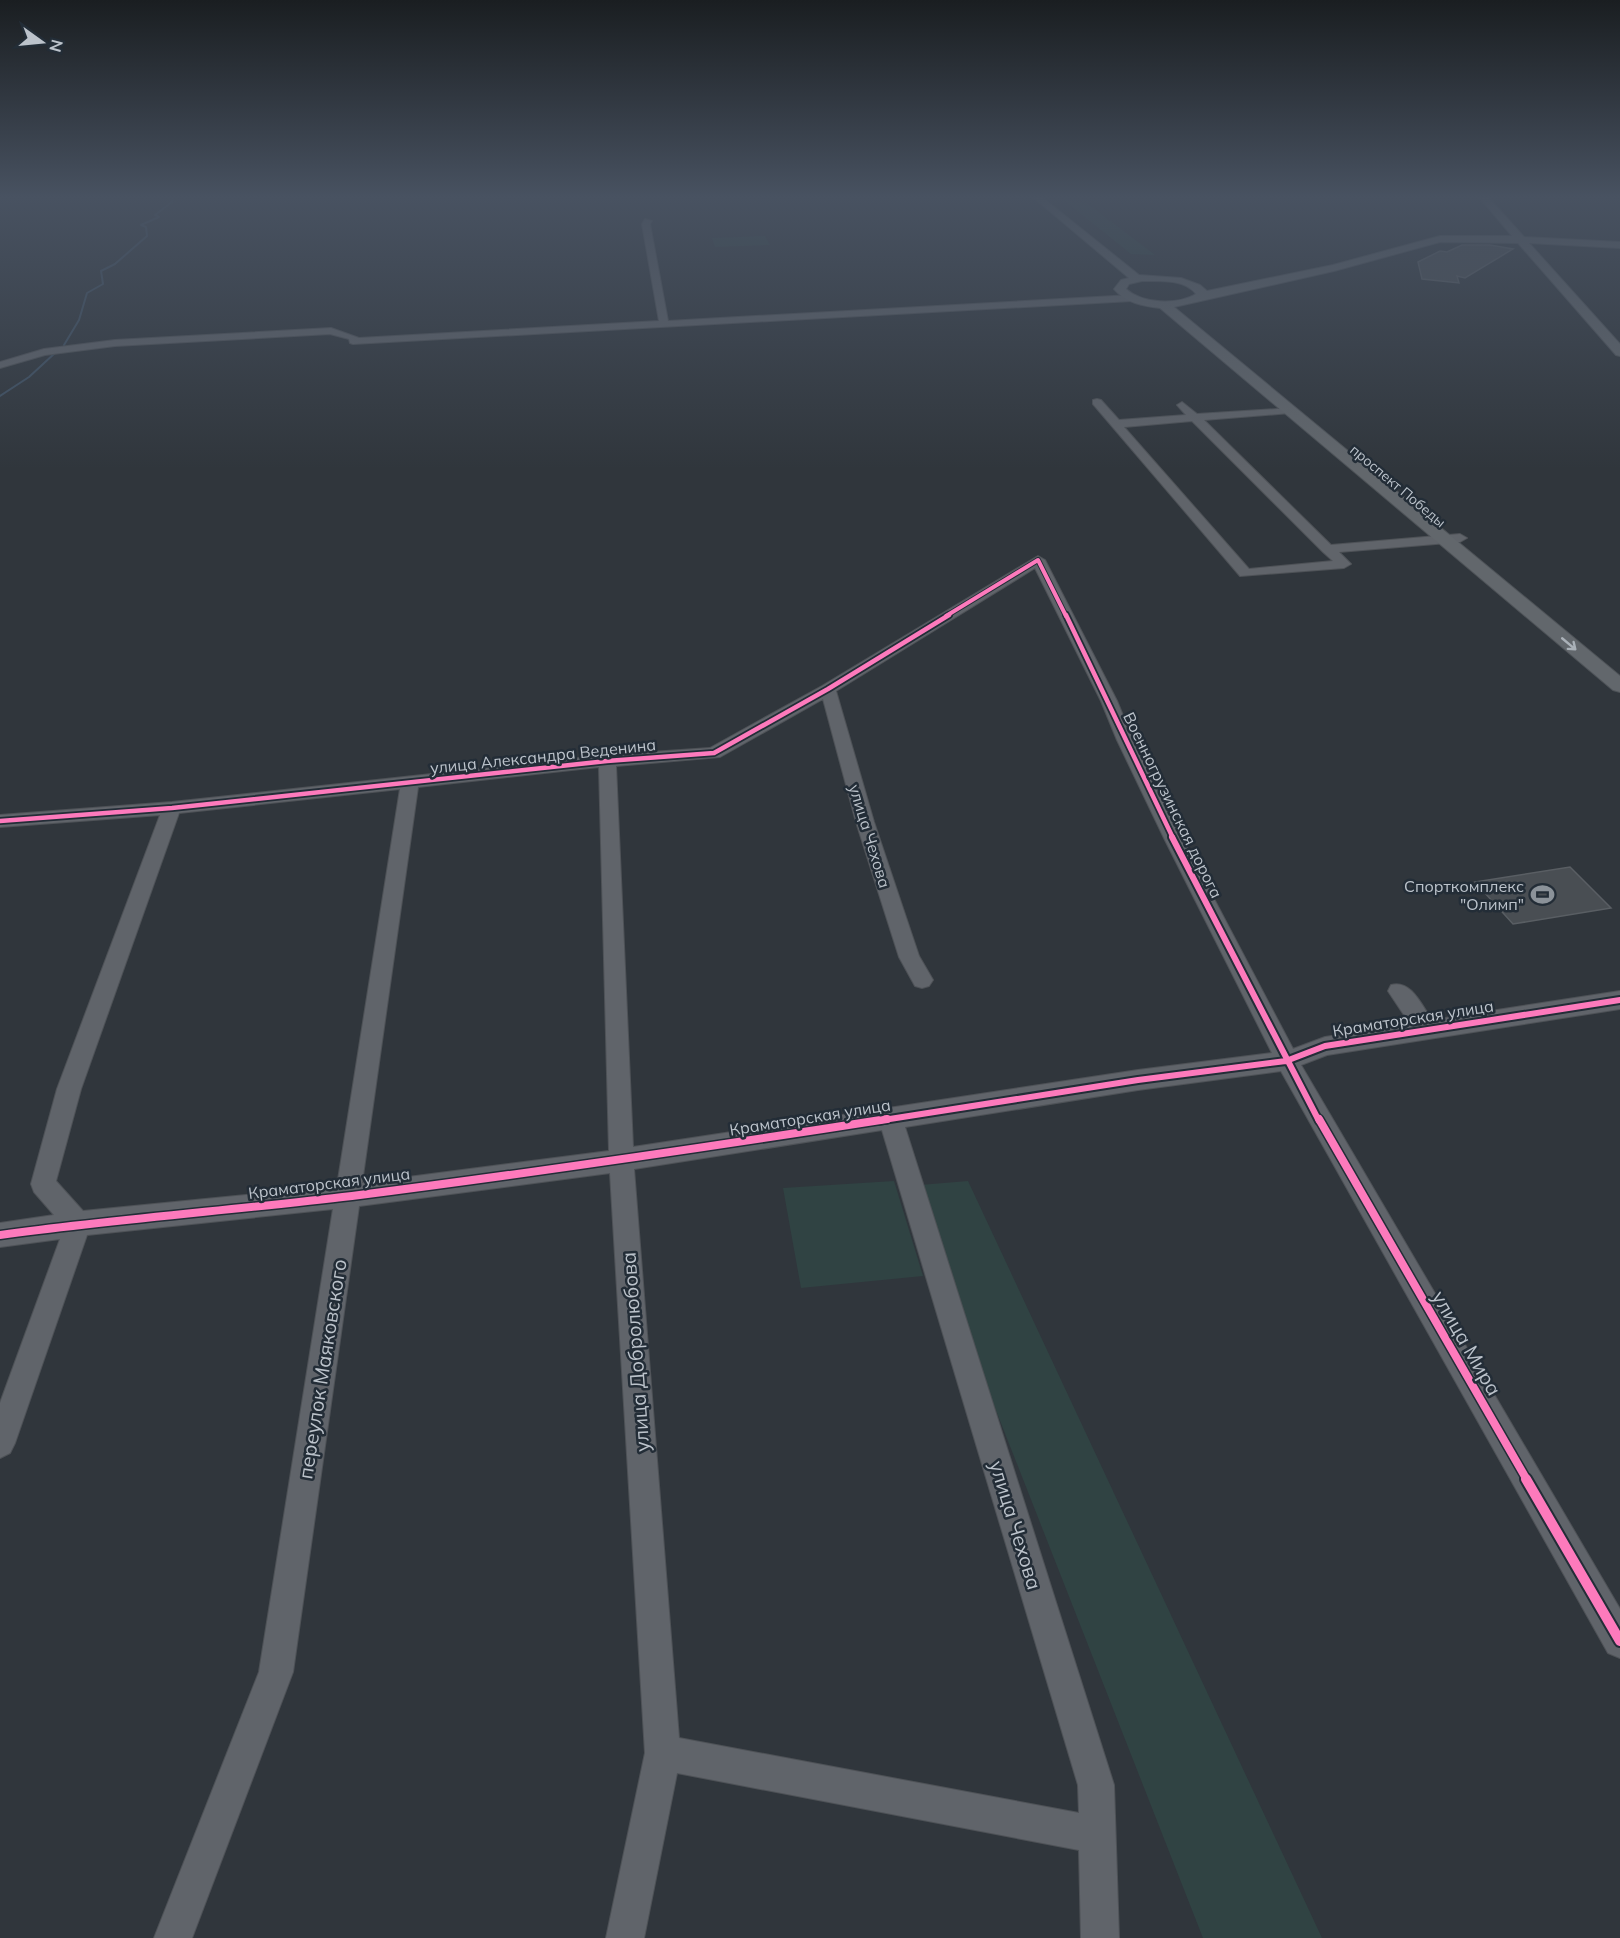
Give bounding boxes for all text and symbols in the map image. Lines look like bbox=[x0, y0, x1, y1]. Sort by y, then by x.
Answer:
north arrow bbox=[12, 12, 72, 72]
text: N bbox=[45, 37, 68, 54]
street label: проспект Победы bbox=[1346, 441, 1450, 531]
one-way arrow bbox=[1561, 637, 1576, 651]
street label: Военногрузинская дорога bbox=[1119, 709, 1227, 901]
street label: улица Александра Веденина bbox=[429, 734, 657, 778]
street label: улица Чехова bbox=[845, 782, 895, 890]
place label: Спорткомплекс "Олимп" bbox=[1404, 876, 1524, 914]
sports icon: Спорткомплекс "Олимп" bbox=[1529, 882, 1555, 908]
street label: Краматорская улица bbox=[1331, 995, 1495, 1041]
street label: Краматорская улица bbox=[728, 1094, 892, 1140]
street label: Краматорская улица bbox=[247, 1163, 411, 1203]
street label: улица Добролюбова bbox=[616, 1251, 654, 1453]
street label: переулок Маяковского bbox=[292, 1257, 352, 1481]
street label: улица Мира bbox=[1427, 1286, 1507, 1400]
street label: улица Чехова bbox=[984, 1457, 1048, 1593]

